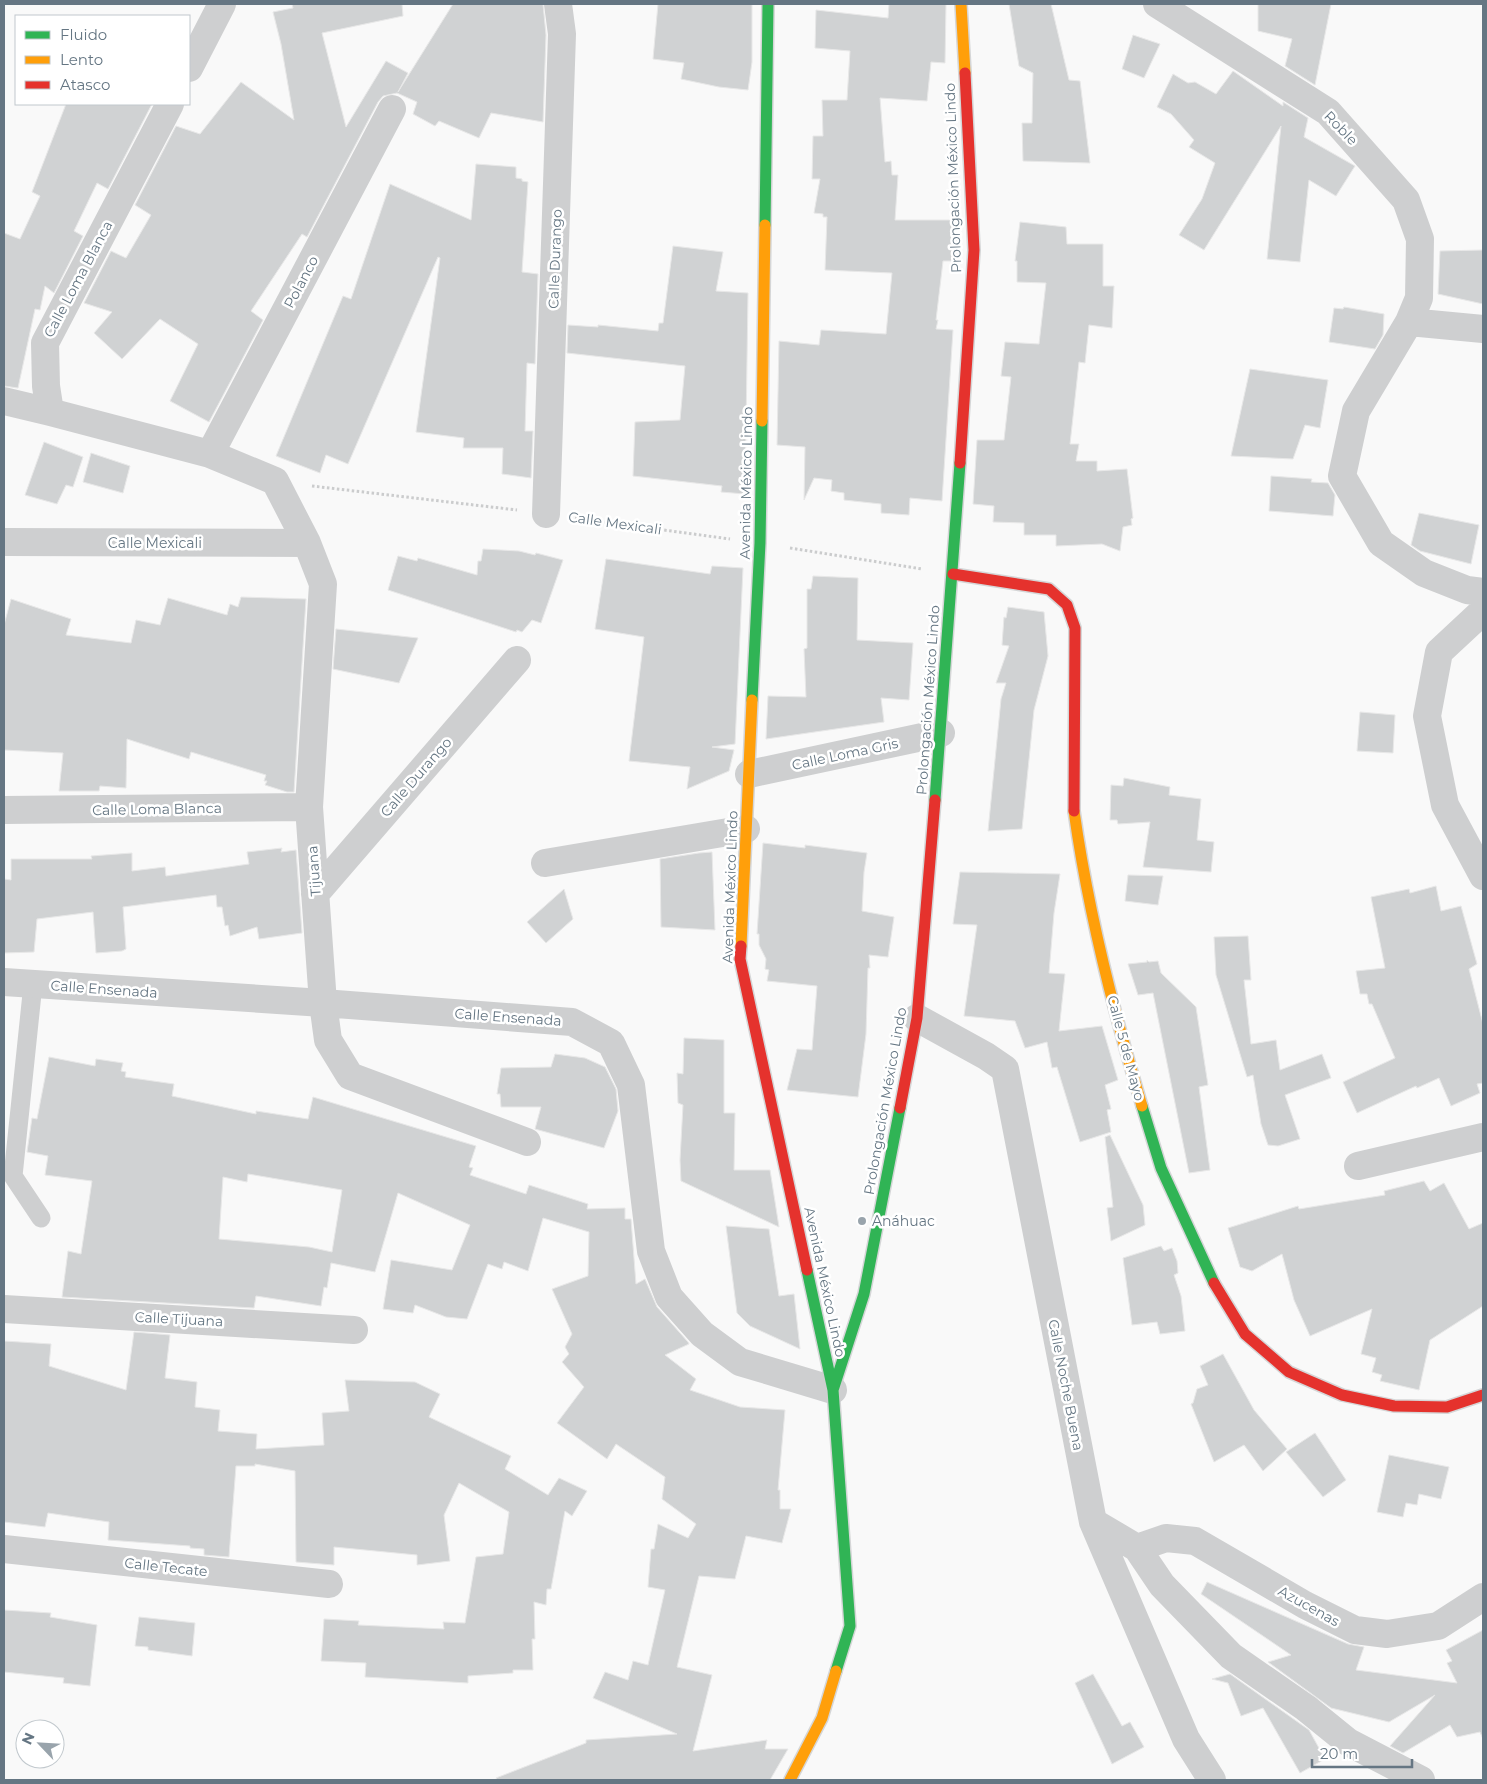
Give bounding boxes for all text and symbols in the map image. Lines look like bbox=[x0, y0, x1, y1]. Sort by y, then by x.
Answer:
legend bbox=[15, 15, 190, 105]
text: Fluido bbox=[60, 25, 107, 44]
text: Lento bbox=[60, 50, 103, 69]
text: Atasco bbox=[60, 75, 110, 94]
street label: Prolongación México Lindo bbox=[941, 82, 965, 273]
street label: Roble bbox=[1320, 107, 1362, 149]
street label: Calle Durango bbox=[544, 209, 566, 309]
street label: Calle Loma Blanca bbox=[40, 218, 116, 340]
street label: Polanco bbox=[280, 253, 322, 311]
street label: Avenida México Lindo bbox=[736, 406, 756, 560]
street label: Calle Mexicali bbox=[567, 508, 663, 538]
street label: Calle Mexicali bbox=[108, 534, 202, 552]
street label: Prolongación México Lindo bbox=[912, 604, 944, 795]
street label: Calle Durango bbox=[376, 733, 456, 821]
street label: Calle Loma Gris bbox=[790, 734, 900, 774]
street label: Calle Loma Blanca bbox=[92, 799, 222, 819]
street label: Avenida México Lindo bbox=[718, 810, 742, 964]
street label: Tijuana bbox=[303, 845, 325, 897]
street label: Calle Ensenada bbox=[50, 976, 158, 1002]
street label: Calle 5 de Mayo bbox=[1103, 993, 1149, 1103]
street label: Calle Ensenada bbox=[454, 1004, 562, 1030]
street label: Prolongación México Lindo bbox=[860, 1006, 910, 1196]
street label: Avenida México Lindo bbox=[800, 1205, 850, 1359]
place label: Anáhuac bbox=[872, 1212, 935, 1230]
marker: Anáhuac bbox=[856, 1215, 868, 1227]
street label: Calle Tijuana bbox=[134, 1308, 224, 1330]
street label: Calle Noche Buena bbox=[1044, 1318, 1088, 1452]
street label: Calle Tecate bbox=[124, 1554, 208, 1580]
street label: Azucenas bbox=[1275, 1582, 1343, 1630]
north arrow bbox=[15, 1719, 65, 1769]
text: N bbox=[18, 1730, 39, 1747]
scale bar bbox=[1312, 1736, 1412, 1768]
text: 20 m bbox=[1320, 1744, 1358, 1763]

